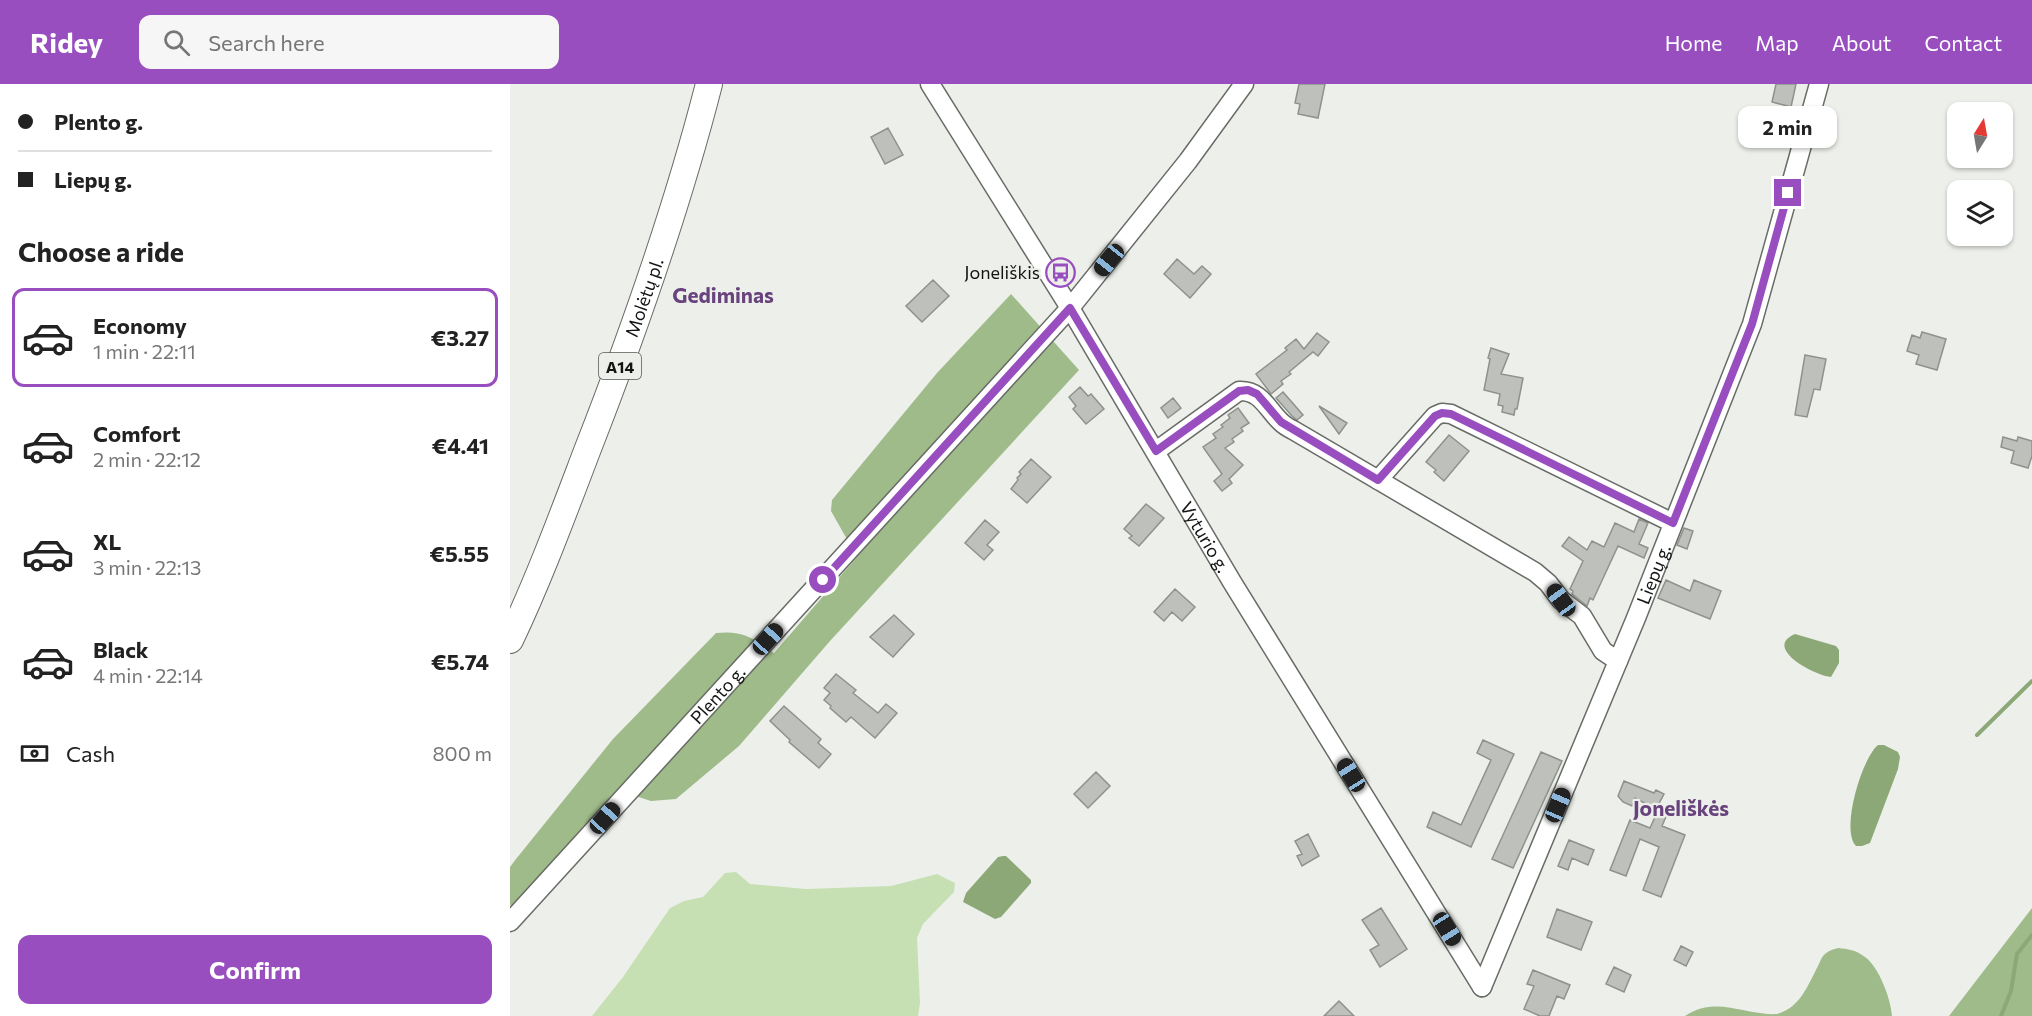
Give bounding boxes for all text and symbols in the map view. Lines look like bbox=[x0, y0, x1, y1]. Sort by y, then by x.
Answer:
search box bbox=[139, 15, 559, 69]
text: Ridey bbox=[30, 25, 103, 59]
icon: search bbox=[160, 26, 193, 59]
text: Search here bbox=[208, 29, 325, 56]
text: Home bbox=[1665, 30, 1722, 55]
text: Map bbox=[1755, 30, 1799, 55]
text: About bbox=[1832, 30, 1891, 55]
text: Contact bbox=[1924, 30, 2002, 55]
north arrow bbox=[1947, 102, 2013, 168]
map controls bbox=[1947, 102, 2013, 246]
callout: 2 min bbox=[1738, 106, 1838, 148]
text: Plento g. bbox=[54, 108, 143, 135]
text: 2 min bbox=[1763, 115, 1812, 139]
text: Liepų g. bbox=[54, 166, 132, 193]
route end bbox=[1774, 179, 1801, 206]
button: layers bbox=[1947, 180, 2013, 246]
text: Choose a ride bbox=[18, 235, 184, 268]
car bbox=[1091, 240, 1127, 280]
street label: Molėtų pl. bbox=[620, 255, 668, 340]
bus stop icon: Joneliškis bbox=[1045, 256, 1077, 288]
place label: Joneliškis bbox=[964, 261, 1040, 283]
district label: Gediminas bbox=[672, 282, 774, 307]
icon: car bbox=[21, 311, 75, 365]
text: Economy bbox=[93, 312, 187, 339]
text: €3.27 bbox=[431, 324, 489, 351]
text: 1 min · 22:11 bbox=[93, 339, 196, 363]
road number: A14 bbox=[599, 353, 641, 379]
icon: car bbox=[21, 419, 75, 473]
text: Comfort bbox=[93, 420, 181, 447]
text: €4.41 bbox=[432, 432, 489, 459]
text: 2 min · 22:12 bbox=[93, 447, 201, 471]
street label: Vyturio g. bbox=[1176, 497, 1235, 576]
icon: car bbox=[21, 527, 75, 581]
text: XL bbox=[93, 528, 121, 555]
text: €5.55 bbox=[430, 540, 489, 567]
street label: Liepų g. bbox=[1632, 541, 1675, 607]
text: 3 min · 22:13 bbox=[93, 555, 202, 579]
route start bbox=[809, 566, 836, 593]
car bbox=[1543, 580, 1579, 620]
car bbox=[749, 620, 787, 658]
icon: car bbox=[21, 635, 75, 689]
text: Black bbox=[93, 636, 148, 663]
text: €5.74 bbox=[431, 648, 489, 675]
street label: Plento g. bbox=[685, 661, 750, 728]
text: 4 min · 22:14 bbox=[93, 663, 203, 687]
icon: cash bbox=[18, 737, 51, 770]
text: Cash bbox=[66, 740, 115, 767]
text: 800 m bbox=[432, 741, 492, 765]
car bbox=[1334, 755, 1368, 795]
car bbox=[1543, 785, 1573, 825]
district label: Joneliškės bbox=[1633, 795, 1729, 820]
car bbox=[586, 799, 624, 837]
car bbox=[1430, 909, 1464, 949]
button: Confirm bbox=[18, 935, 492, 1004]

